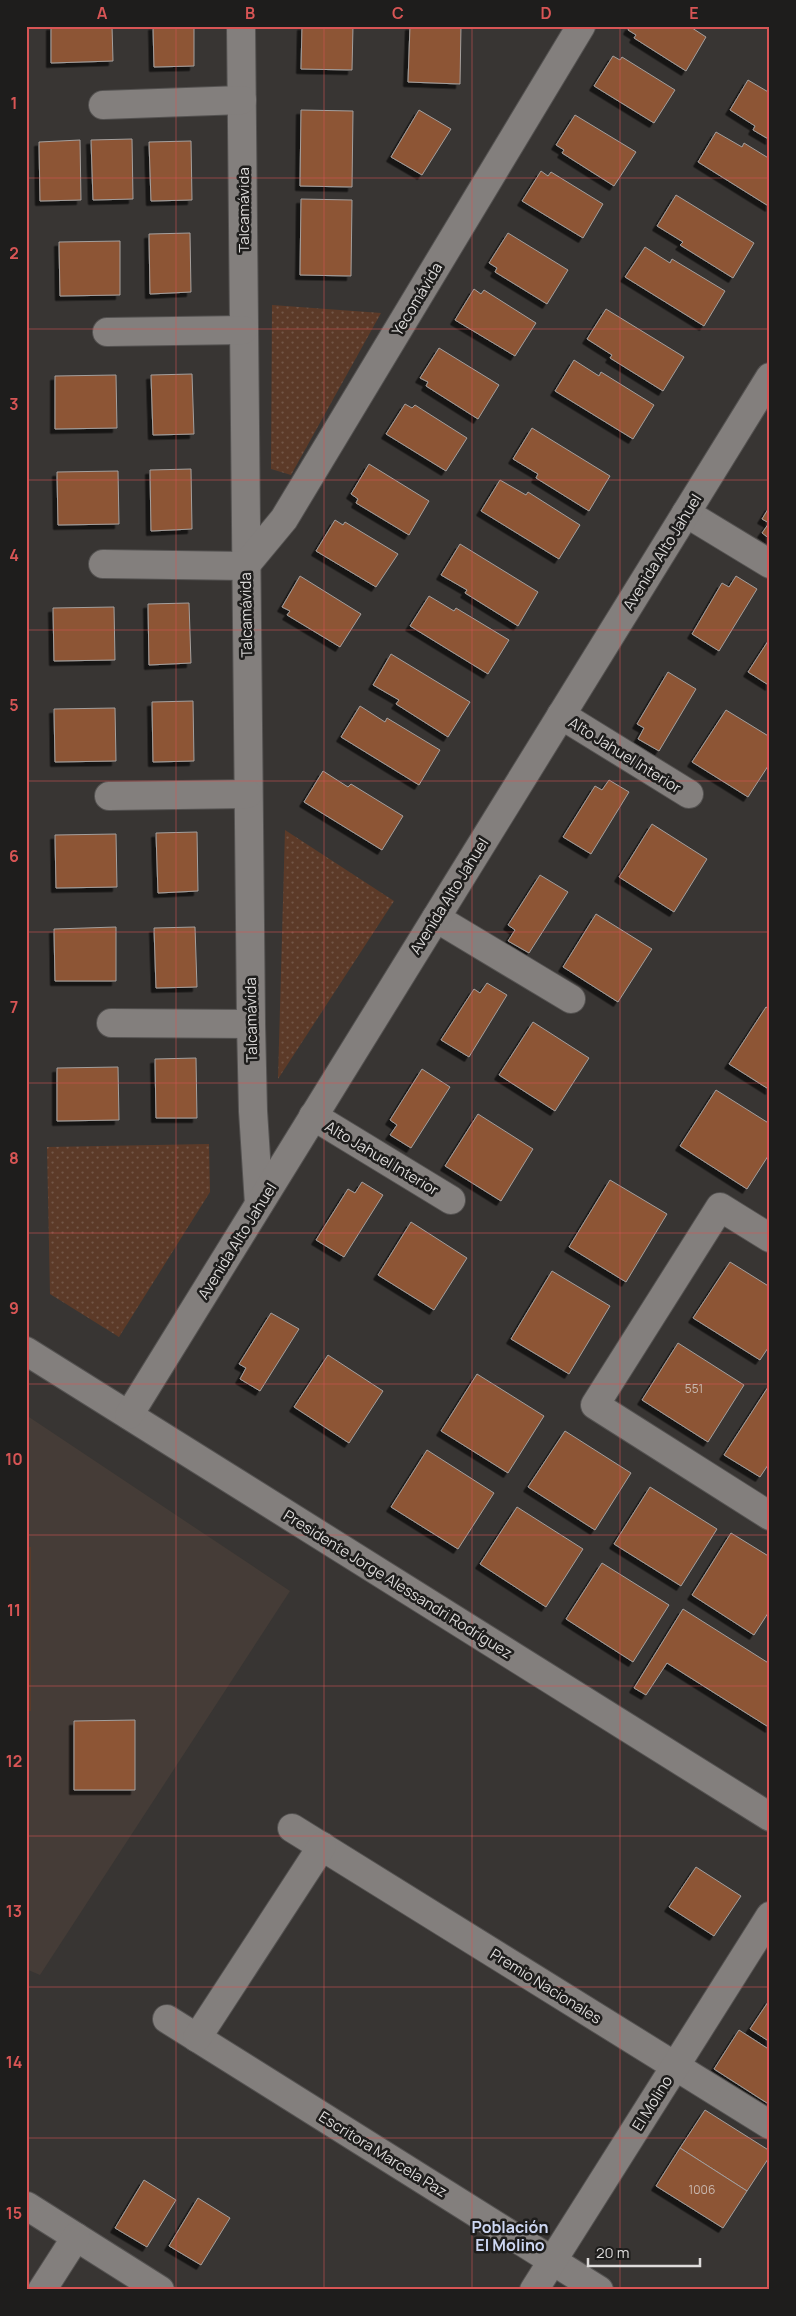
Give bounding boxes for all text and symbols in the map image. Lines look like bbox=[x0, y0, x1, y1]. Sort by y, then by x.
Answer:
text: A bbox=[97, 2, 108, 24]
text: B bbox=[245, 2, 255, 24]
text: C bbox=[392, 2, 404, 24]
text: D bbox=[540, 2, 552, 24]
text: E bbox=[689, 2, 699, 24]
text: 1 bbox=[10, 92, 18, 114]
street label: Talcamávida bbox=[233, 167, 254, 253]
text: 2 bbox=[9, 242, 19, 264]
street label: Yecomávida bbox=[387, 258, 447, 340]
text: 3 bbox=[9, 393, 19, 415]
street label: Avenida Alto Jahuel bbox=[618, 490, 706, 614]
text: 4 bbox=[9, 544, 19, 566]
street label: Talcamávida bbox=[235, 572, 257, 658]
text: 5 bbox=[9, 694, 19, 716]
street label: Alto Jahuel Interior bbox=[565, 712, 686, 798]
street label: Avenida Alto Jahuel bbox=[405, 834, 493, 958]
text: 6 bbox=[9, 845, 19, 867]
street label: Talcamávida bbox=[240, 977, 262, 1063]
text: 7 bbox=[10, 996, 18, 1018]
street label: Alto Jahuel Interior bbox=[321, 1116, 443, 1201]
text: 8 bbox=[9, 1147, 19, 1169]
street label: Avenida Alto Jahuel bbox=[193, 1179, 281, 1303]
text: 9 bbox=[9, 1297, 19, 1319]
house number: 551 bbox=[685, 1380, 703, 1397]
text: 10 bbox=[5, 1448, 23, 1470]
street label: Presidente Jorge Alessandri Rodríguez bbox=[280, 1505, 516, 1663]
text: 11 bbox=[7, 1599, 21, 1621]
text: 12 bbox=[6, 1750, 22, 1772]
text: 13 bbox=[6, 1900, 22, 1922]
street label: Premio Nacionales bbox=[486, 1943, 606, 2029]
text: 14 bbox=[6, 2051, 22, 2073]
street label: El Molino bbox=[627, 2071, 677, 2135]
street label: Escritora Marcela Paz bbox=[315, 2106, 451, 2202]
house number: 1006 bbox=[689, 2181, 715, 2198]
text: 15 bbox=[6, 2202, 22, 2224]
district label: Población El Molino bbox=[472, 2216, 548, 2256]
scale bar bbox=[588, 2236, 701, 2268]
text: 20 m bbox=[596, 2242, 629, 2263]

